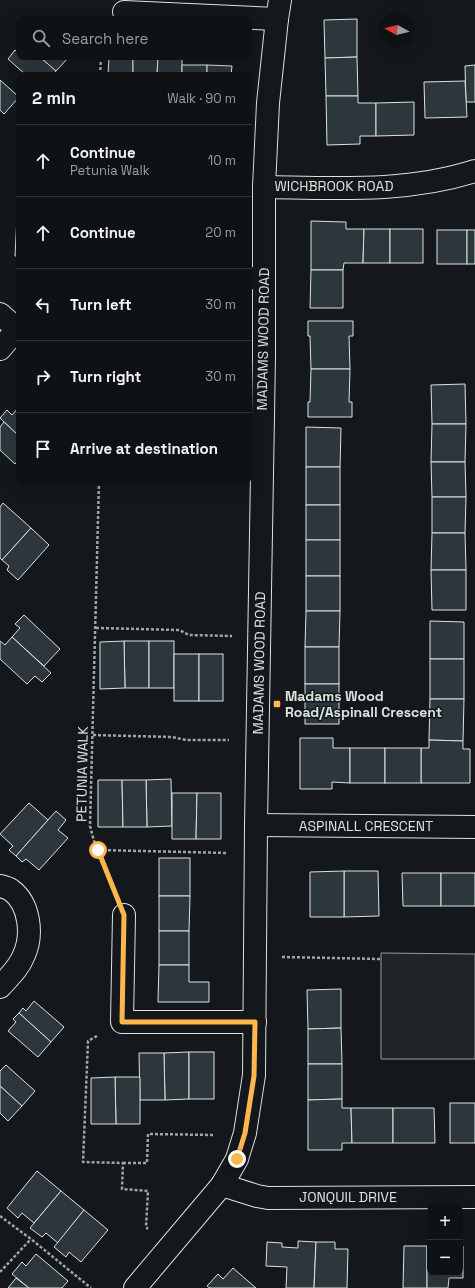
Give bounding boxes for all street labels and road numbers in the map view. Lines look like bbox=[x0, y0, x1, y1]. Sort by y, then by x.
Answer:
street label: WICHBROOK ROAD bbox=[275, 177, 393, 195]
street label: MADAMS WOOD ROAD bbox=[253, 268, 273, 410]
street label: MADAMS WOOD ROAD bbox=[249, 592, 269, 734]
street label: PETUNIA WALK bbox=[72, 726, 92, 822]
street label: ASPINALL CRESCENT bbox=[299, 817, 433, 835]
street label: JONQUIL DRIVE bbox=[299, 1188, 397, 1206]

